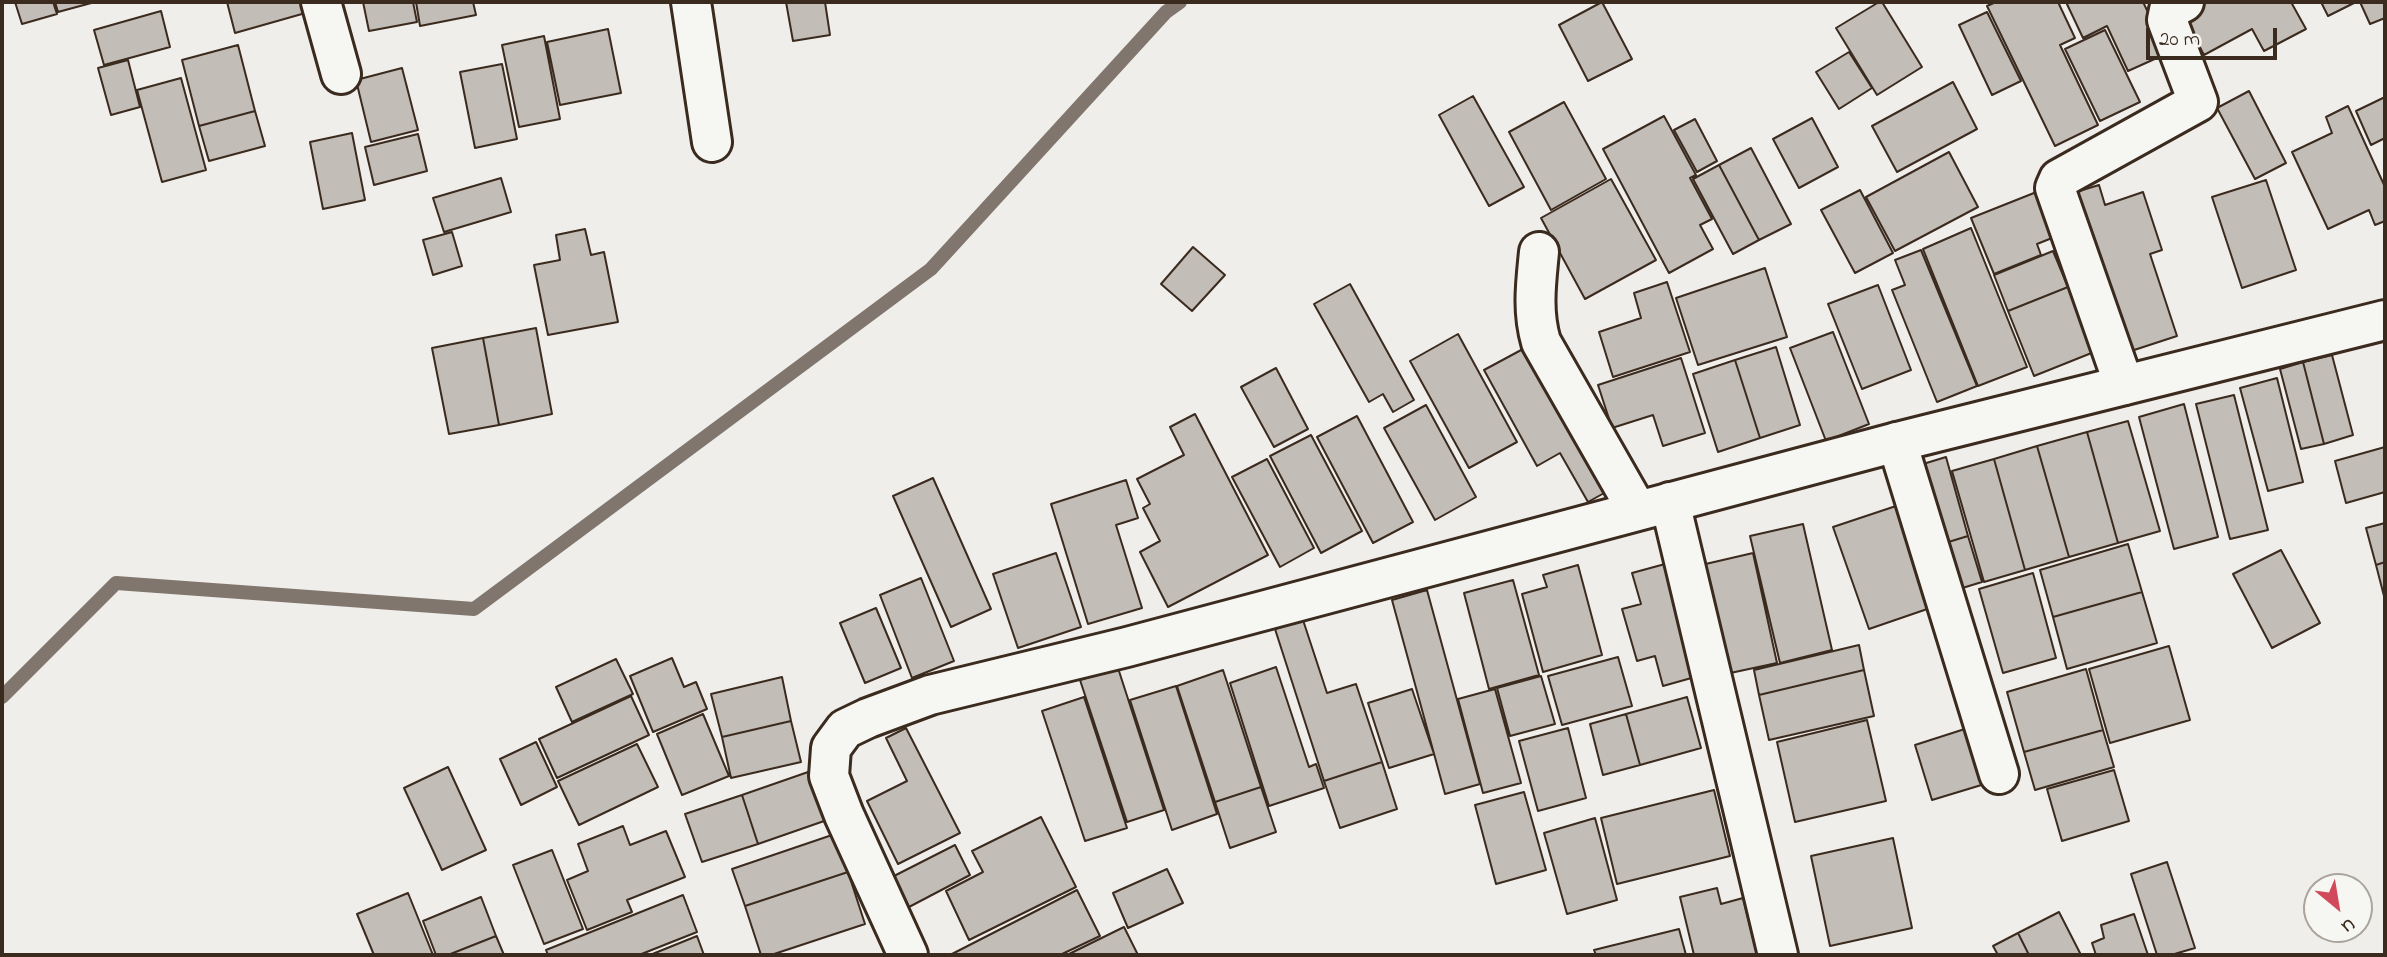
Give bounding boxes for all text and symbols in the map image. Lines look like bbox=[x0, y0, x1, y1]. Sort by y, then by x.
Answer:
scale bar bbox=[2149, 14, 2280, 58]
text: 20 m bbox=[2159, 25, 2200, 55]
north arrow bbox=[2303, 873, 2373, 943]
text: U bbox=[2336, 910, 2360, 940]

